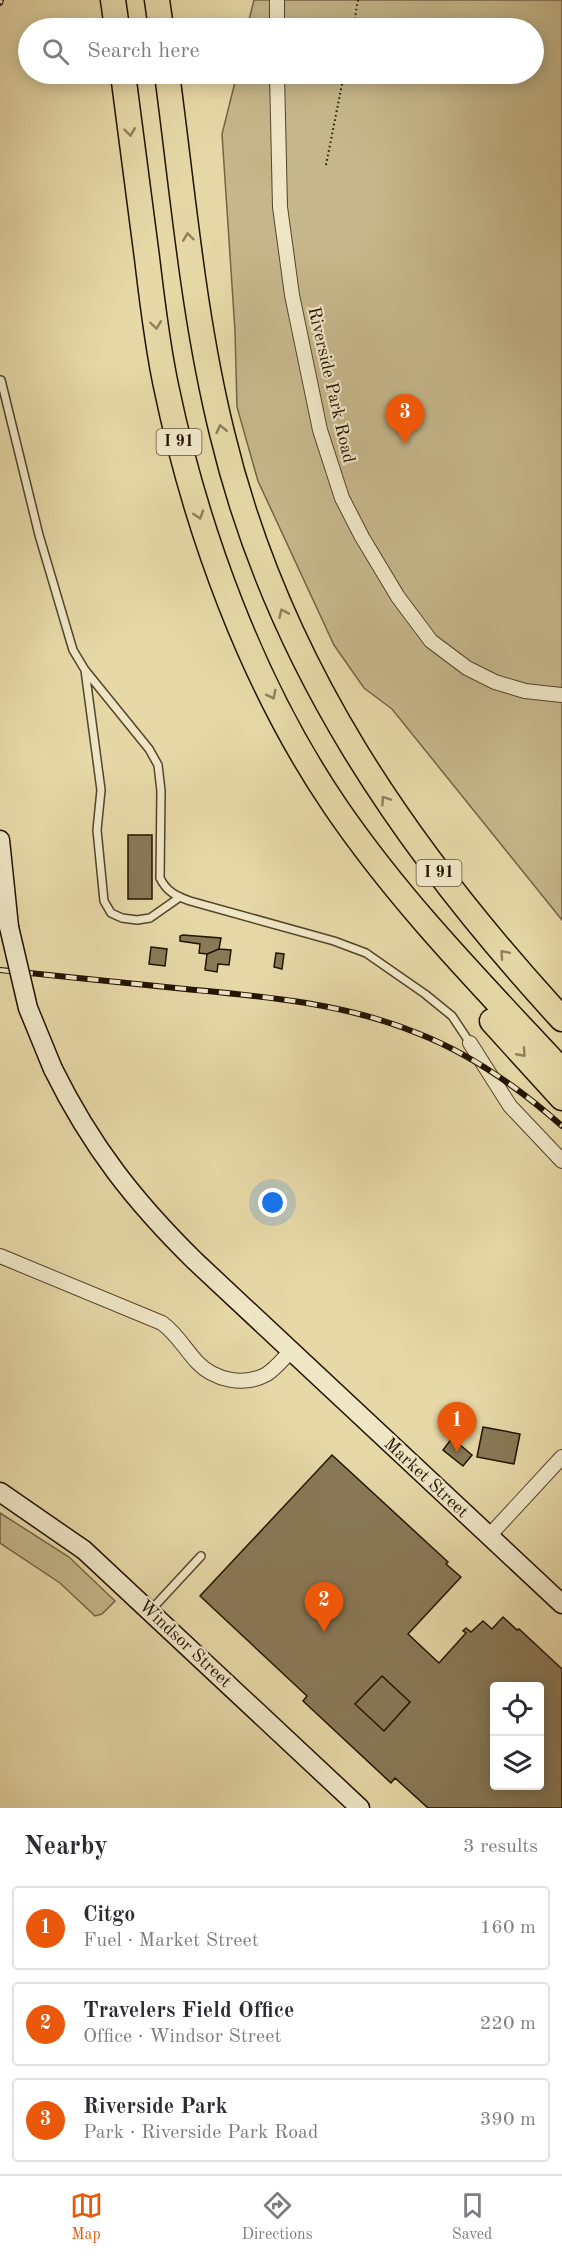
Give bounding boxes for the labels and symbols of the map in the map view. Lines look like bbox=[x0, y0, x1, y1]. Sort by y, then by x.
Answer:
one-way arrow bbox=[124, 127, 136, 136]
one-way arrow bbox=[183, 232, 195, 241]
street label: Riverside Park Road bbox=[304, 305, 358, 465]
one-way arrow bbox=[149, 320, 161, 329]
pin: 3 bbox=[386, 394, 424, 444]
one-way arrow bbox=[215, 424, 228, 434]
road number: I 91 bbox=[156, 429, 201, 455]
one-way arrow bbox=[192, 509, 204, 520]
one-way arrow bbox=[278, 609, 290, 620]
one-way arrow bbox=[265, 689, 277, 700]
one-way arrow bbox=[381, 795, 392, 806]
road number: I 91 bbox=[416, 860, 462, 886]
one-way arrow bbox=[500, 950, 511, 961]
one-way arrow bbox=[515, 1047, 526, 1057]
your location bbox=[258, 1188, 287, 1217]
pin: 1 bbox=[438, 1402, 476, 1452]
street label: Market Street bbox=[380, 1435, 472, 1521]
pin: 2 bbox=[304, 1582, 344, 1632]
street label: Windsor Street bbox=[135, 1597, 235, 1691]

